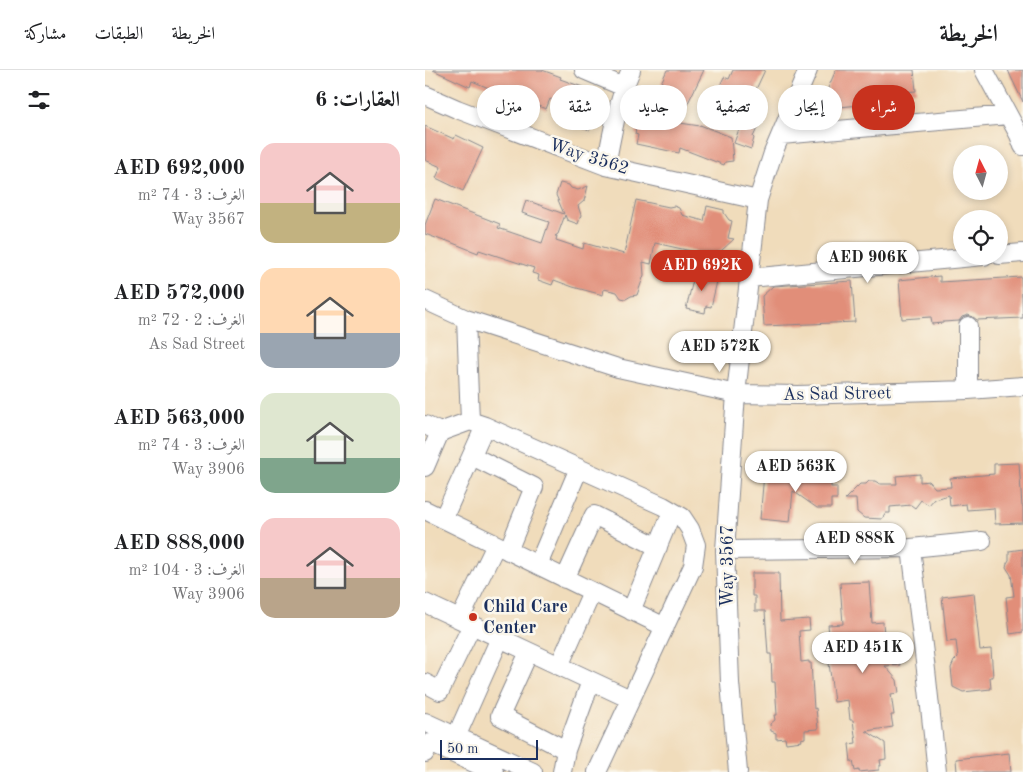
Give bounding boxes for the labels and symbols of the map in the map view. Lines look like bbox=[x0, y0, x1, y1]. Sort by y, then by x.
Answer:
street label: Way 3562 bbox=[547, 136, 631, 178]
north arrow bbox=[953, 145, 1007, 200]
pin: AED 906K bbox=[816, 242, 920, 284]
pin: AED 692K bbox=[650, 250, 754, 292]
pin: AED 572K bbox=[668, 330, 772, 373]
street label: As Sad Street bbox=[782, 384, 892, 404]
pin: AED 563K bbox=[744, 450, 848, 493]
pin: AED 888K bbox=[803, 522, 907, 565]
street label: Way 3567 bbox=[719, 525, 737, 607]
place label: Child Care Center bbox=[483, 598, 568, 637]
marker: Child Care Center bbox=[467, 611, 479, 623]
pin: AED 451K bbox=[811, 632, 915, 674]
scale bar bbox=[440, 737, 537, 760]

